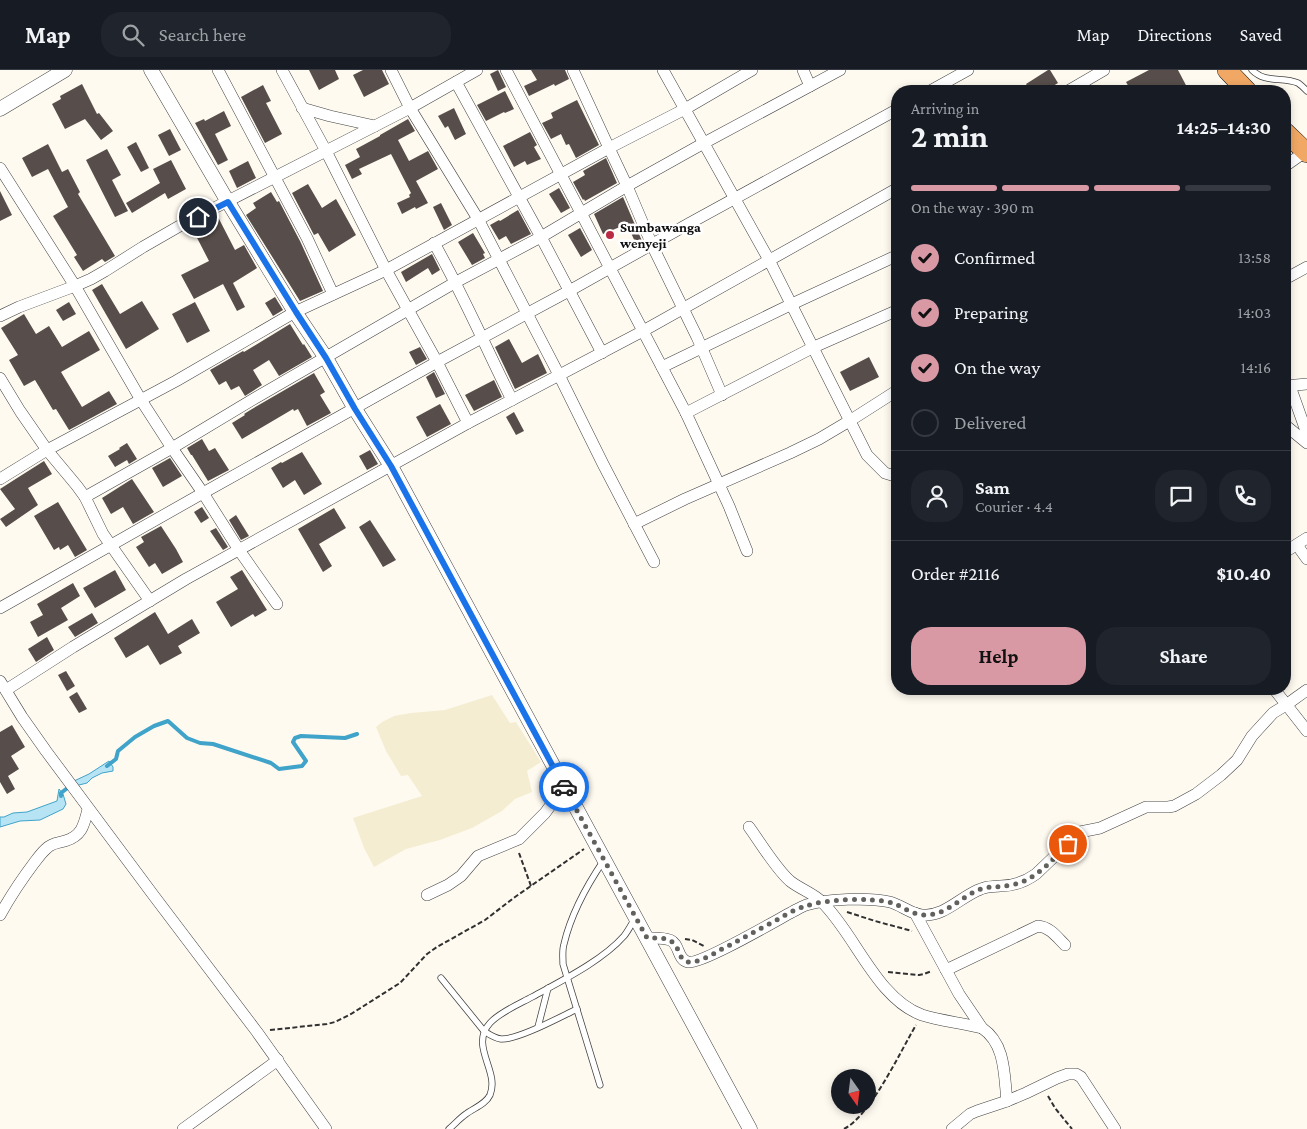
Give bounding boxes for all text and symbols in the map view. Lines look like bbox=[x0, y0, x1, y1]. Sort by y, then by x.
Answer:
search box bbox=[101, 12, 451, 57]
text: Map bbox=[25, 21, 71, 48]
icon: search bbox=[119, 21, 147, 49]
text: Search here bbox=[159, 24, 246, 45]
text: Map bbox=[1077, 25, 1109, 45]
text: Directions bbox=[1137, 25, 1212, 45]
text: Saved bbox=[1240, 25, 1282, 45]
text: Arriving in bbox=[911, 100, 979, 117]
text: 14:25–14:30 bbox=[1177, 117, 1271, 138]
text: 2 min bbox=[911, 118, 988, 154]
pin bbox=[177, 196, 219, 238]
text: On the way · 390 m bbox=[911, 199, 1034, 216]
icon: home bbox=[184, 203, 212, 231]
place label: Sumbawanga wenyeji bbox=[619, 219, 701, 252]
marker: Sumbawanga wenyeji bbox=[604, 229, 616, 241]
icon: check bbox=[911, 244, 939, 272]
text: Confirmed bbox=[954, 247, 1035, 268]
text: 13:58 bbox=[1238, 249, 1271, 266]
icon: check bbox=[911, 299, 939, 327]
text: Preparing bbox=[954, 302, 1028, 323]
text: 14:03 bbox=[1237, 304, 1271, 321]
icon: check bbox=[911, 354, 939, 382]
text: On the way bbox=[954, 357, 1040, 378]
text: 14:16 bbox=[1240, 359, 1271, 376]
text: Delivered bbox=[954, 412, 1027, 433]
button: person bbox=[911, 470, 963, 522]
button: chat bbox=[1155, 470, 1207, 522]
button: phone bbox=[1219, 470, 1271, 522]
text: Sam bbox=[975, 477, 1010, 498]
text: Courier · 4.4 bbox=[975, 498, 1053, 515]
text: Order #2116 bbox=[911, 563, 1000, 584]
text: $10.40 bbox=[1217, 563, 1271, 584]
button: Help bbox=[911, 627, 1086, 685]
button: Share bbox=[1096, 627, 1271, 685]
courier bbox=[539, 762, 589, 812]
icon: car bbox=[550, 773, 578, 801]
pin bbox=[1047, 823, 1089, 865]
icon: bag bbox=[1054, 830, 1082, 858]
north arrow bbox=[831, 1069, 876, 1114]
map controls bbox=[831, 1069, 876, 1114]

